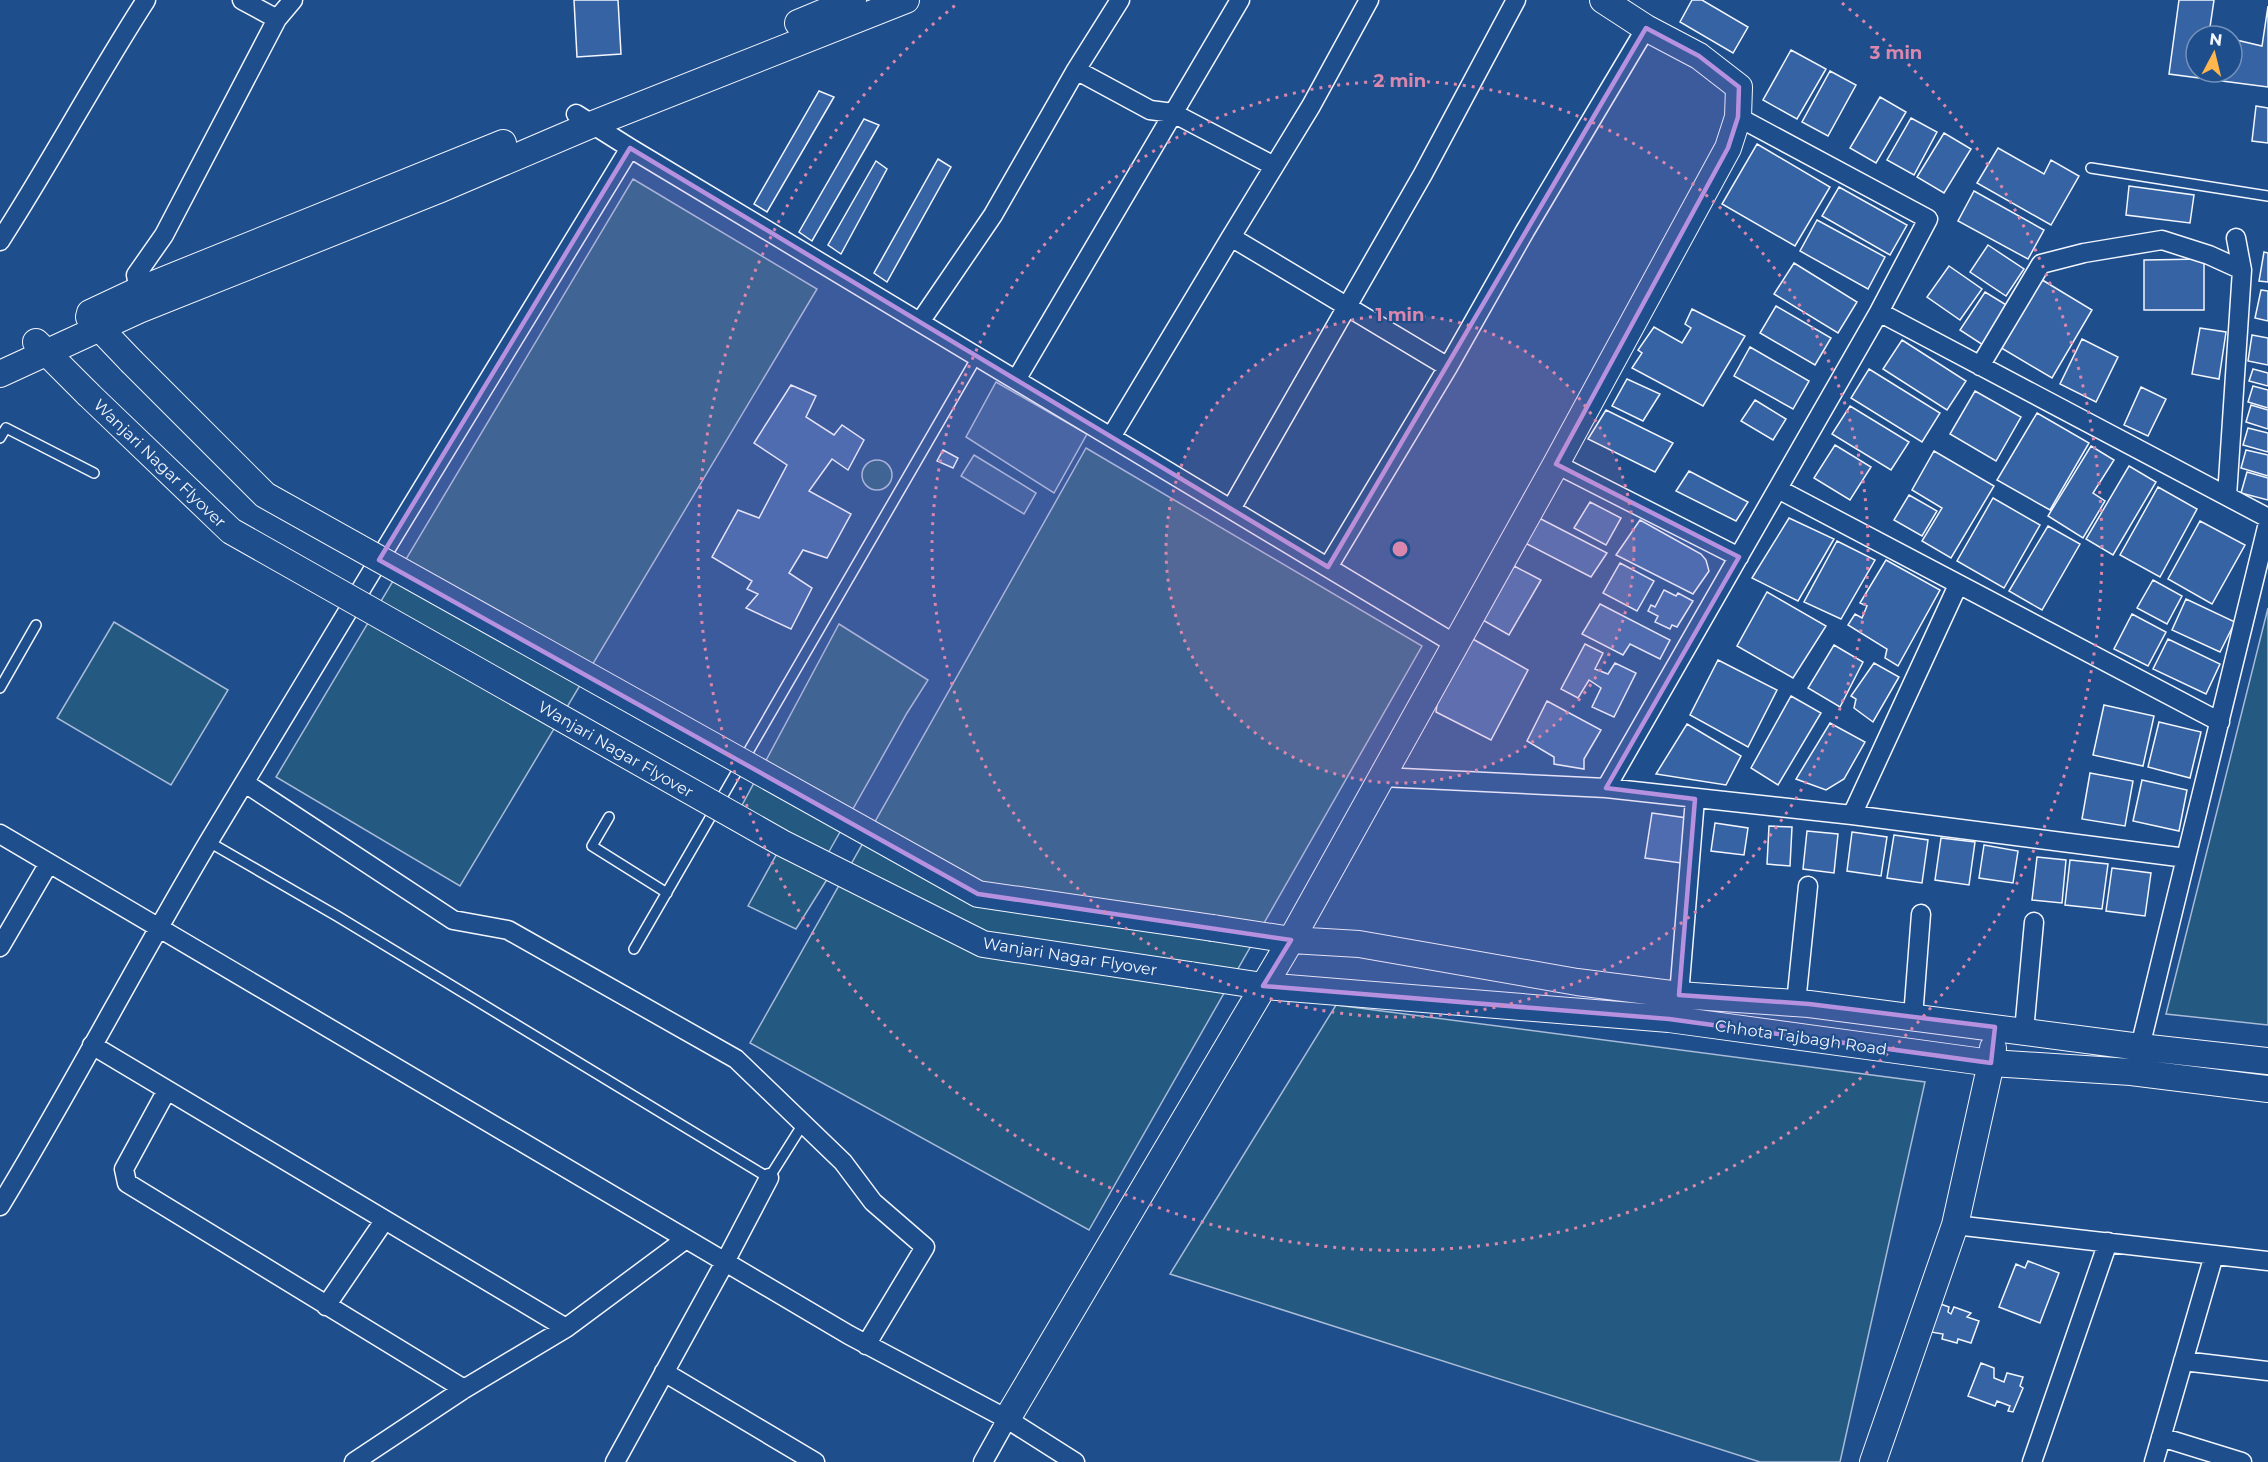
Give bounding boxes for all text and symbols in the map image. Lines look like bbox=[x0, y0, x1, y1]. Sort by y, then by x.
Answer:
north arrow bbox=[2184, 24, 2244, 84]
text: N bbox=[2208, 29, 2223, 50]
text: 3 min bbox=[1869, 42, 1922, 64]
text: 2 min bbox=[1374, 70, 1426, 92]
text: 1 min bbox=[1376, 304, 1424, 326]
street label: Wanjari Nagar Flyover bbox=[90, 395, 230, 531]
centre of rings bbox=[1390, 539, 1410, 559]
street label: Wanjari Nagar Flyover bbox=[535, 697, 697, 802]
street label: Wanjari Nagar Flyover bbox=[981, 933, 1158, 980]
street label: Chhota Tajbagh Road bbox=[1714, 1016, 1888, 1059]

